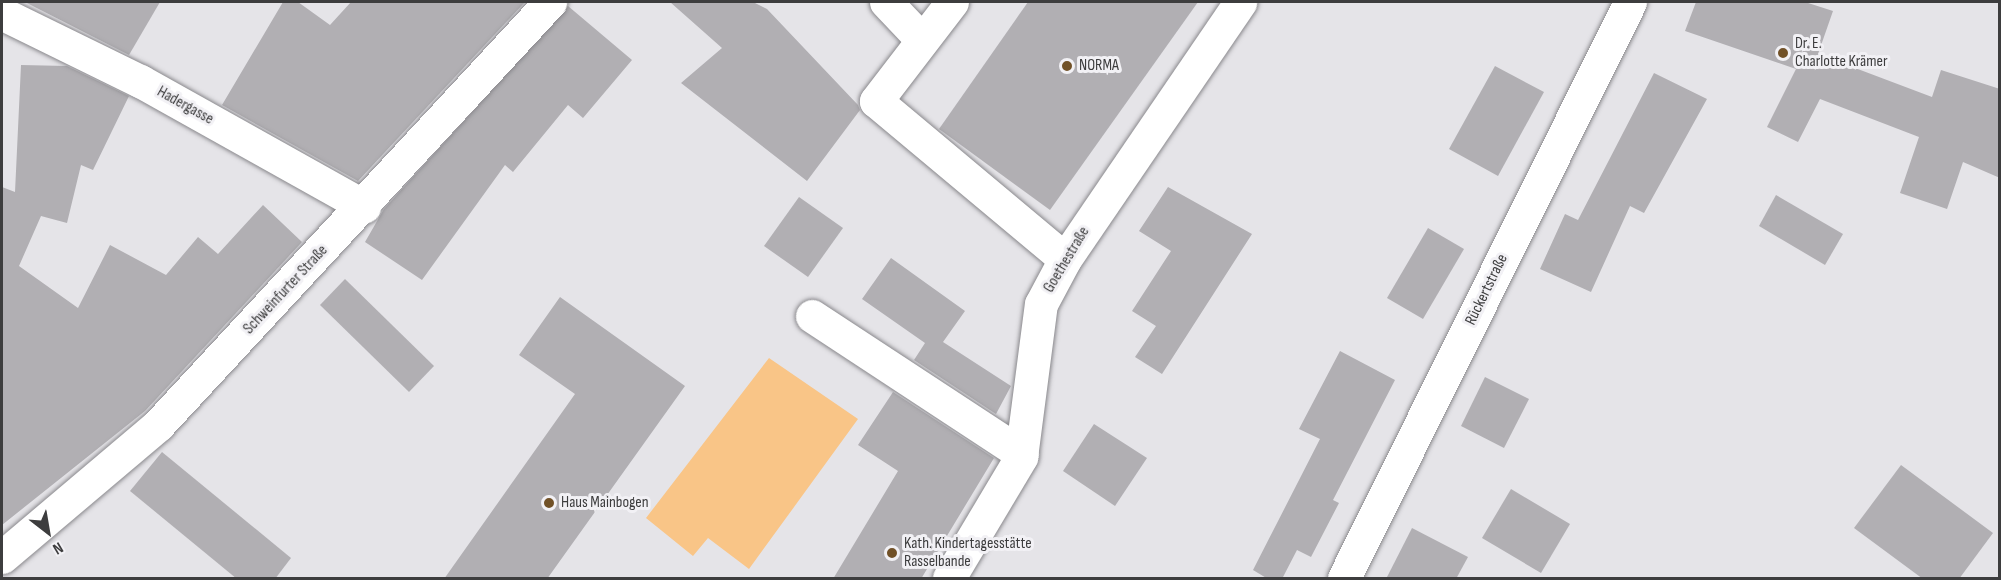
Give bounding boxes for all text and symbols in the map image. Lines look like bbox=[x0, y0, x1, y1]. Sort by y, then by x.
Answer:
place label: Dr. E. Charlotte Krämer bbox=[1795, 34, 1888, 72]
marker: Dr. E. Charlotte Krämer bbox=[1776, 46, 1790, 60]
place label: NORMA bbox=[1079, 56, 1119, 76]
marker: NORMA bbox=[1060, 59, 1074, 73]
street label: Hadergasse bbox=[153, 83, 217, 129]
street label: Goethestraße bbox=[1040, 224, 1094, 296]
street label: Schweinfurter Straße bbox=[240, 241, 332, 339]
street label: Rückertstraße bbox=[1462, 251, 1512, 329]
place label: Haus Mainbogen bbox=[561, 493, 649, 513]
marker: Haus Mainbogen bbox=[542, 496, 556, 510]
north arrow bbox=[18, 502, 78, 562]
place label: Kath. Kindertagesstätte Rasselbande bbox=[904, 534, 1032, 572]
text: N bbox=[49, 538, 66, 558]
marker: Kath. Kindertagesstätte Rasselbande bbox=[885, 546, 899, 560]

